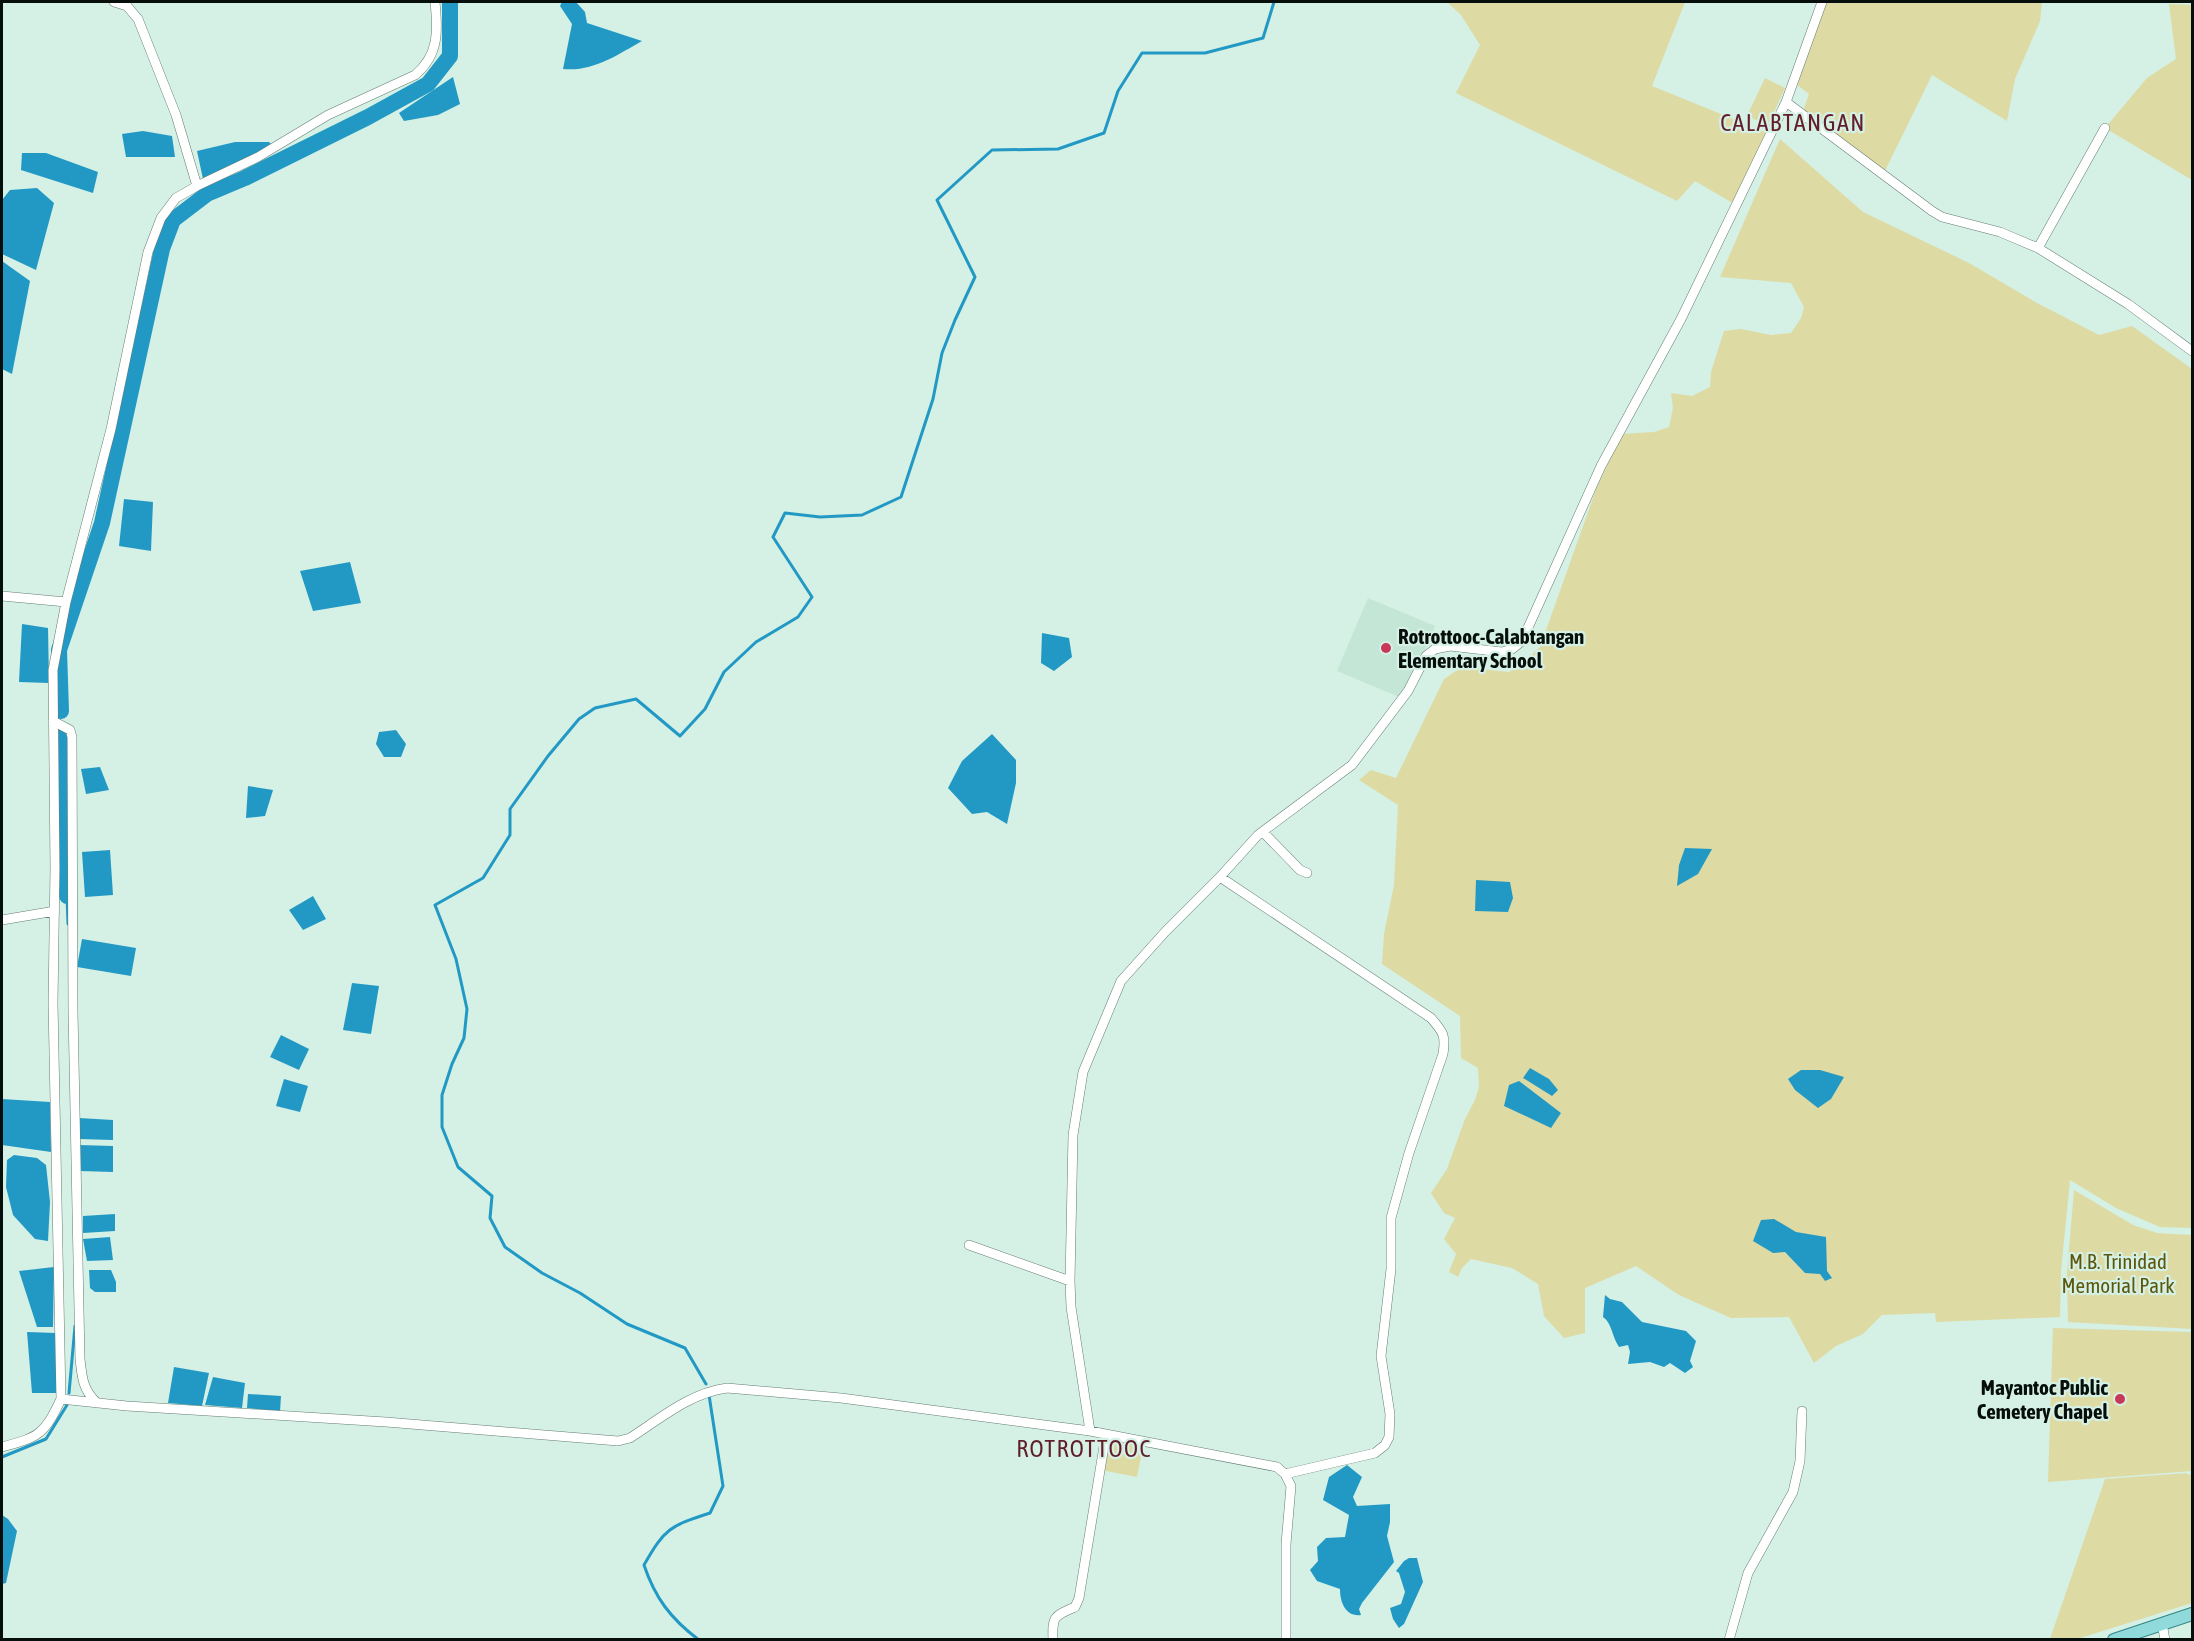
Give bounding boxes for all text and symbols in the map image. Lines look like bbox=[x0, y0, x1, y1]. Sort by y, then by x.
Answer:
district label: CALABTANGAN bbox=[1720, 109, 1866, 136]
place label: Rotrottooc-Calabtangan Elementary School bbox=[1398, 624, 1584, 672]
marker: Rotrottooc-Calabtangan Elementary School bbox=[1379, 641, 1393, 655]
park label: M.B. Trinidad Memorial Park bbox=[2062, 1249, 2174, 1297]
place label: Mayantoc Public Cemetery Chapel bbox=[1977, 1375, 2108, 1423]
marker: Mayantoc Public Cemetery Chapel bbox=[2113, 1392, 2127, 1406]
district label: ROTROTTOOC bbox=[1016, 1435, 1152, 1462]

